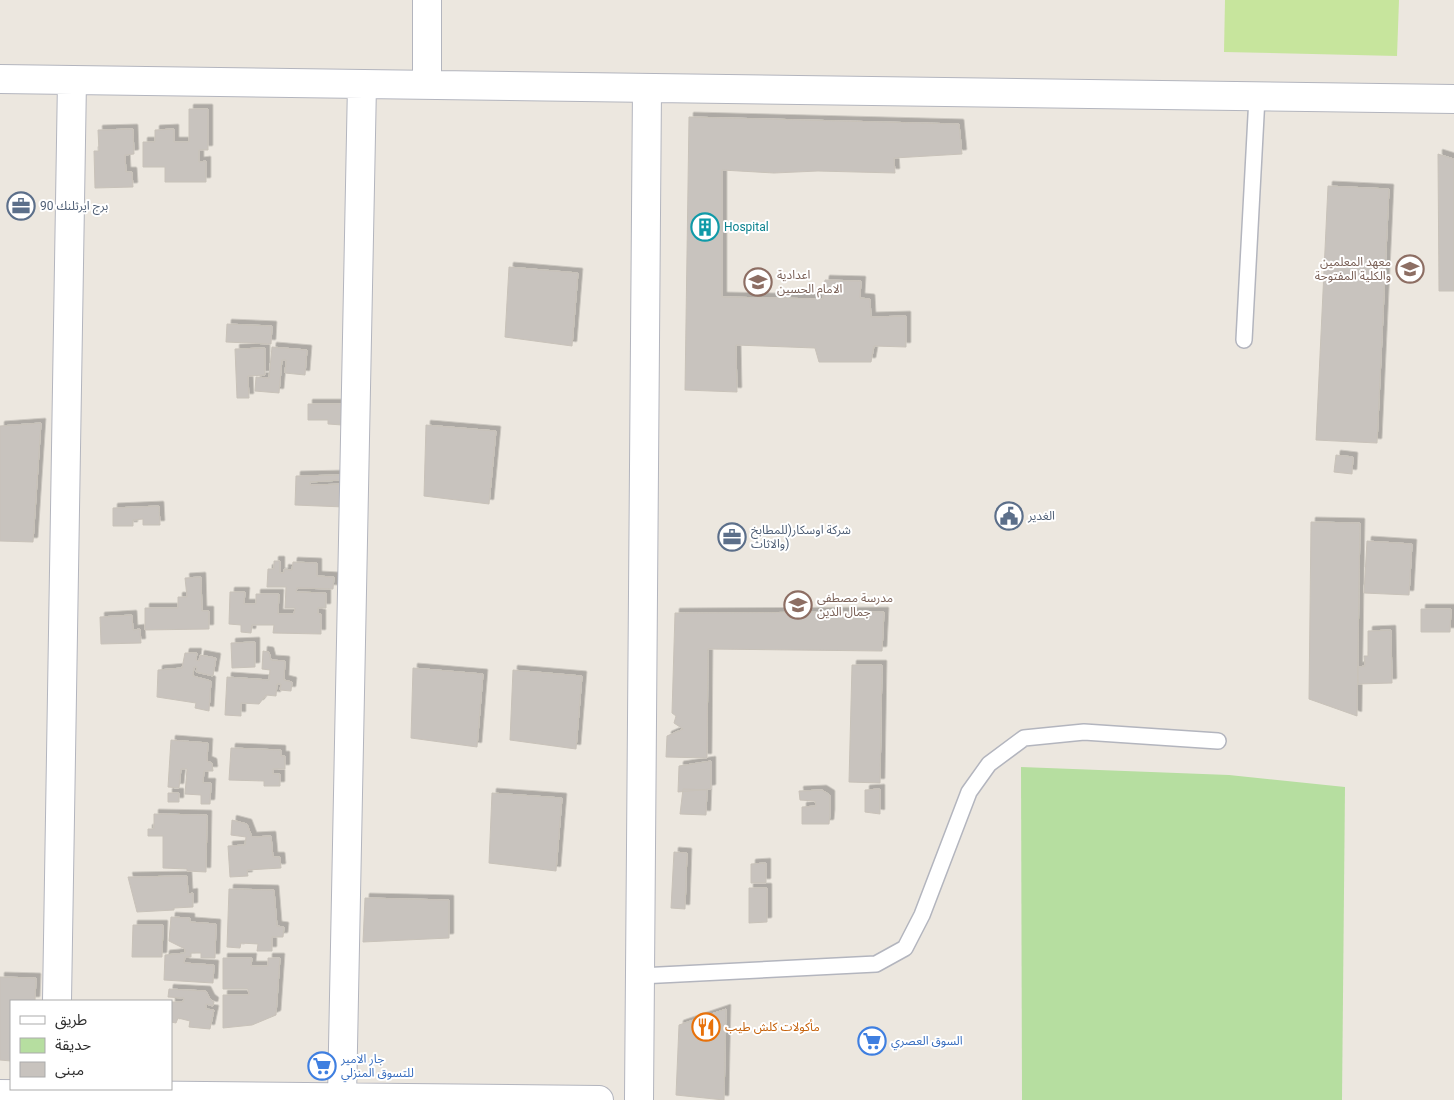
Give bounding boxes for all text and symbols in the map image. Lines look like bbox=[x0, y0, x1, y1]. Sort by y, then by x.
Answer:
office icon: برج ايرثلنك 90 bbox=[6, 191, 36, 221]
place label: برج ايرثلنك 90 bbox=[40, 199, 108, 215]
building icon: Hospital bbox=[690, 212, 720, 242]
place label: Hospital bbox=[724, 220, 769, 234]
school or university icon: معهد المعلمين والكلية المفتوحة bbox=[1395, 254, 1425, 284]
place label: معهد المعلمين والكلية المفتوحة bbox=[1315, 255, 1391, 283]
school or university icon: اعدادية الامام الحسين bbox=[743, 267, 773, 297]
place label: اعدادية الامام الحسين bbox=[777, 268, 843, 298]
public building icon: الغدير bbox=[994, 501, 1024, 531]
place label: الغدير bbox=[1027, 509, 1055, 523]
office icon: شركة اوسكار(للمطابخ والاثاث) bbox=[717, 522, 747, 552]
place label: شركة اوسكار(للمطابخ والاثاث) bbox=[751, 523, 851, 551]
school or university icon: مدرسة مصطفى جمال الدين bbox=[783, 590, 813, 620]
place label: مدرسة مصطفى جمال الدين bbox=[817, 591, 893, 619]
legend bbox=[10, 1000, 172, 1090]
text: طريق bbox=[55, 1011, 87, 1030]
restaurant icon: مأكولات كلش طيب bbox=[691, 1012, 721, 1042]
place label: مأكولات كلش طيب bbox=[725, 1019, 820, 1034]
supermarket icon: السوق العصري bbox=[857, 1026, 887, 1056]
place label: السوق العصري bbox=[891, 1034, 963, 1051]
text: حديقة bbox=[55, 1036, 91, 1054]
supermarket icon: جار الامير للتسوق المنزلي bbox=[307, 1051, 337, 1081]
place label: جار الامير للتسوق المنزلي bbox=[340, 1052, 414, 1083]
text: مبنى bbox=[55, 1061, 84, 1079]

